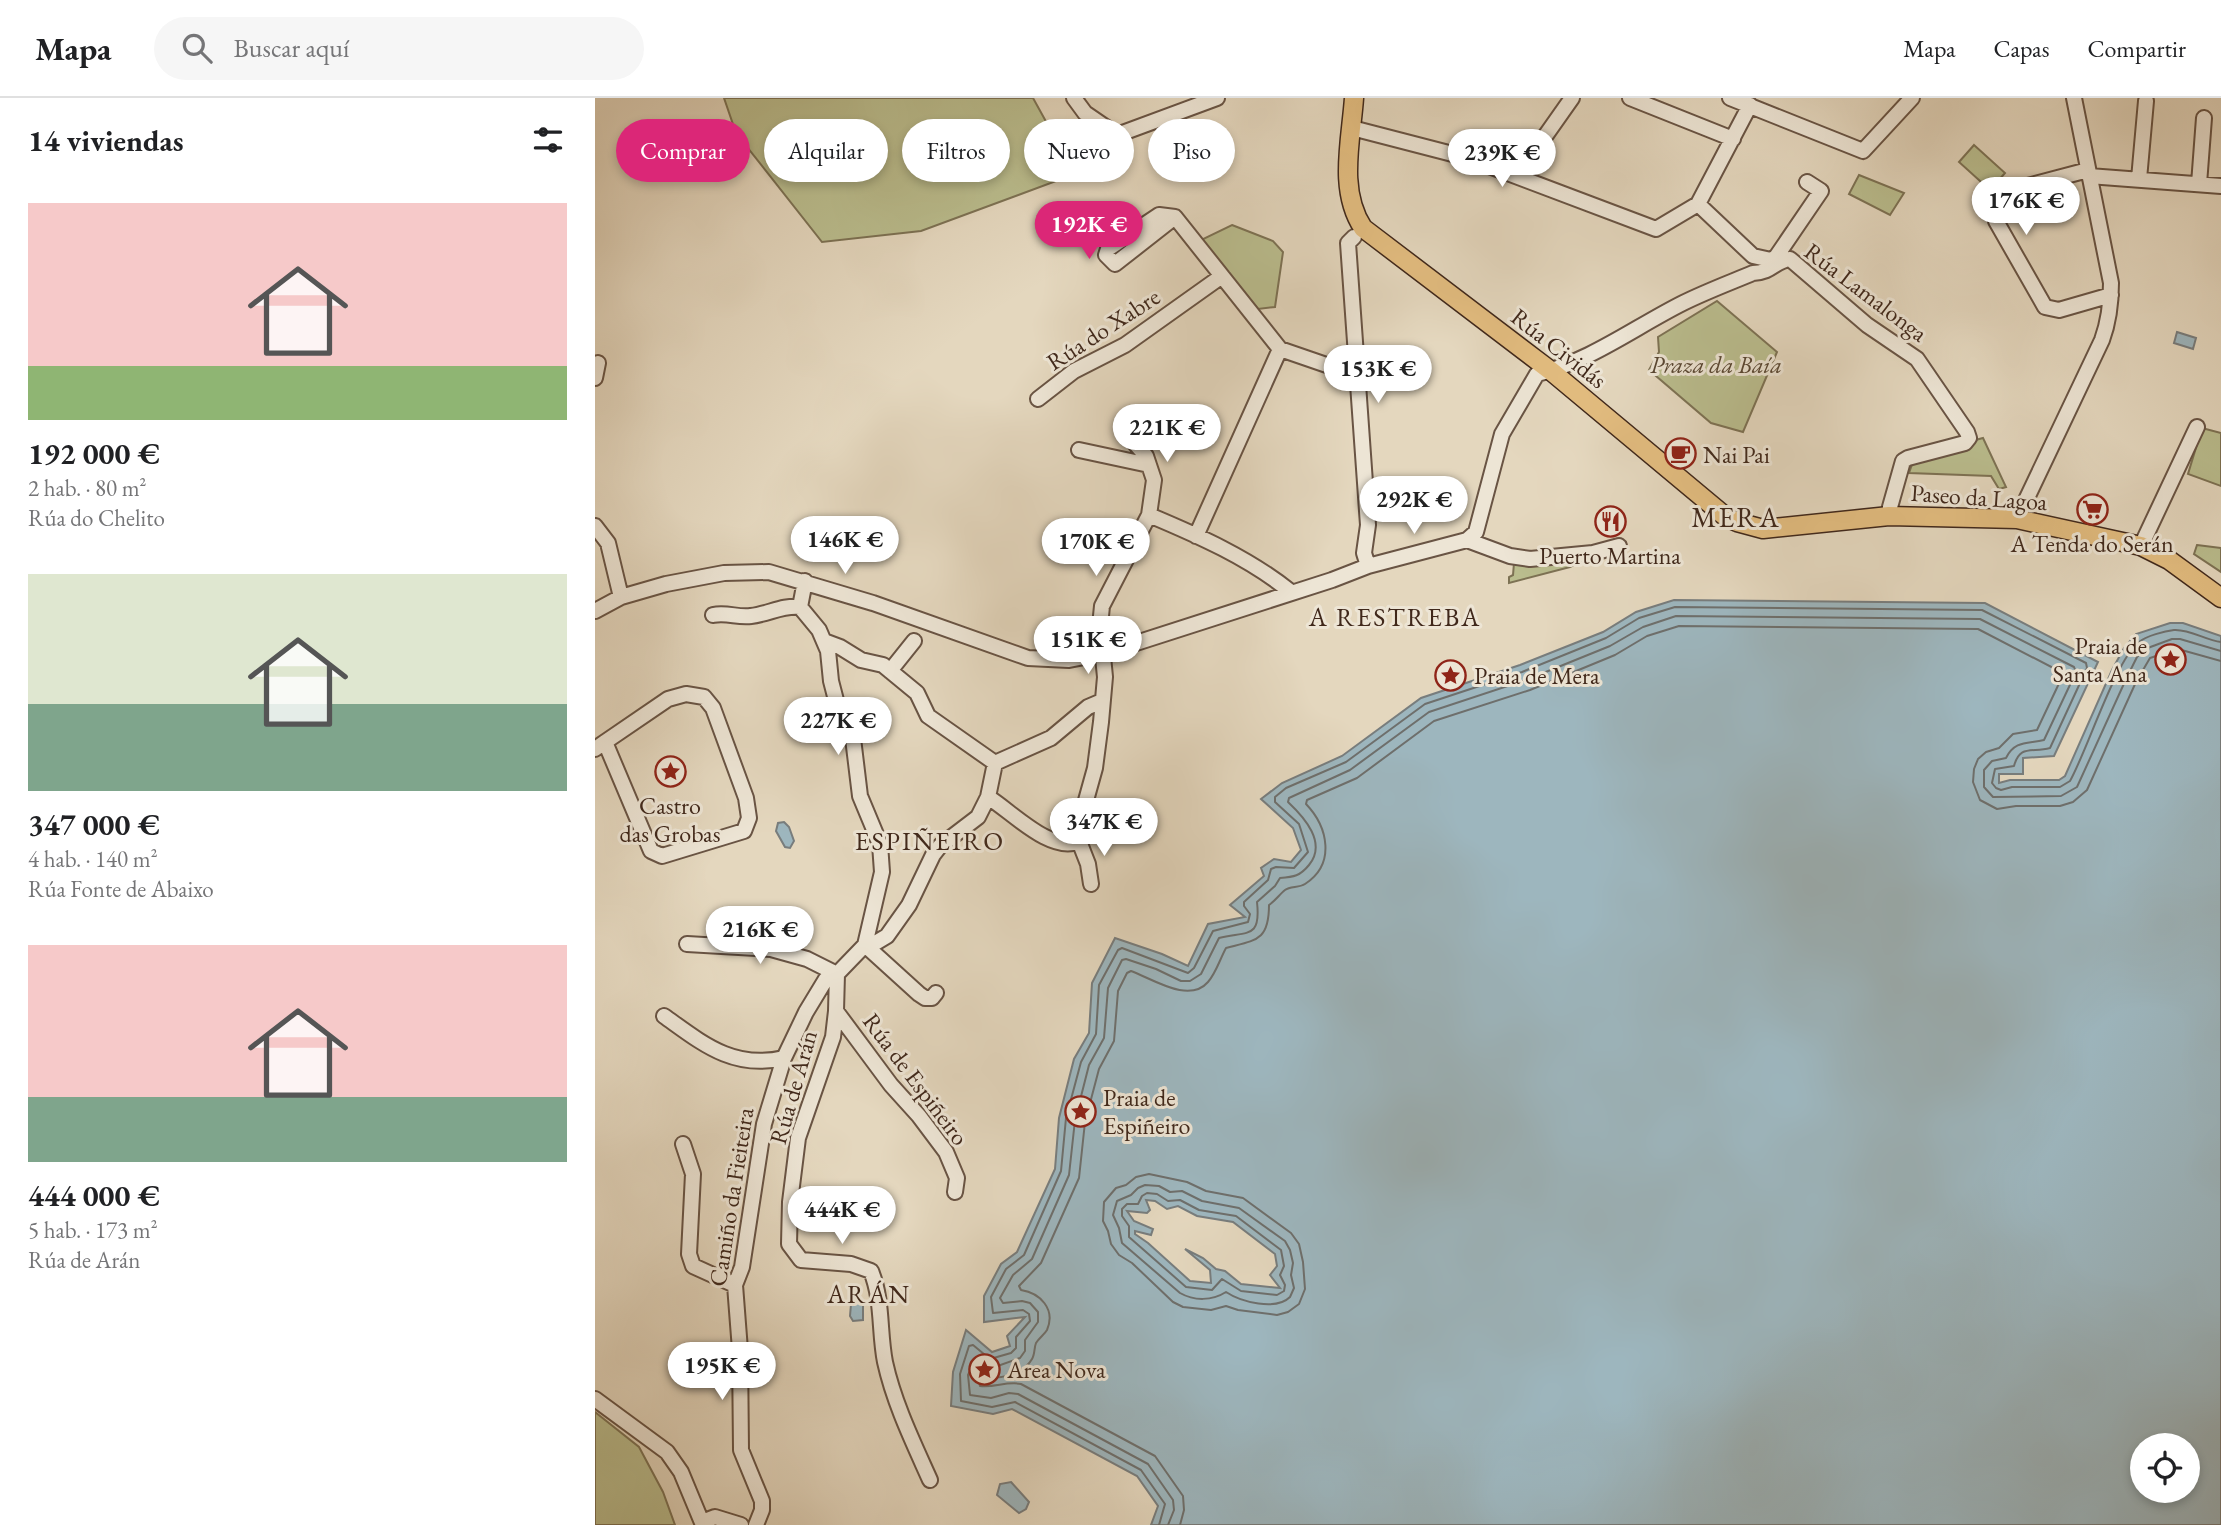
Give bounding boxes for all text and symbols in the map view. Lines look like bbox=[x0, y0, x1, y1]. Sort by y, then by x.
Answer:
search box bbox=[154, 17, 644, 80]
text: Mapa bbox=[35, 27, 112, 70]
icon: search bbox=[178, 29, 216, 67]
text: Buscar aquí bbox=[234, 31, 349, 65]
text: Mapa bbox=[1903, 33, 1955, 64]
text: Capas bbox=[1993, 33, 2049, 64]
text: Compartir bbox=[2087, 33, 2186, 64]
chip: Comprar bbox=[616, 119, 750, 182]
chip: Alquilar bbox=[764, 119, 888, 182]
chip: Filtros bbox=[902, 119, 1010, 182]
chip: Nuevo bbox=[1024, 119, 1134, 182]
chip: Piso bbox=[1148, 119, 1235, 182]
text: 14 viviendas bbox=[28, 121, 184, 160]
icon: filters bbox=[529, 121, 567, 159]
pin: 239K € bbox=[1445, 130, 1559, 189]
text: 239K € bbox=[1464, 137, 1540, 167]
pin: 176K € bbox=[1969, 178, 2083, 237]
text: 176K € bbox=[1988, 185, 2064, 215]
pin: 192K € bbox=[1032, 202, 1146, 261]
text: 192K € bbox=[1051, 209, 1127, 239]
street label: Rúa Lamalonga bbox=[1798, 236, 1934, 349]
icon: home bbox=[235, 248, 361, 374]
street label: Rúa do Xabre bbox=[1040, 281, 1166, 377]
street label: Rúa Cividás bbox=[1505, 301, 1613, 395]
pin: 153K € bbox=[1321, 345, 1435, 405]
park label: Praza da Baía bbox=[1650, 349, 1782, 380]
text: 153K € bbox=[1340, 353, 1416, 383]
pin: 221K € bbox=[1110, 404, 1224, 464]
text: 221K € bbox=[1129, 412, 1205, 442]
text: 192 000 € bbox=[28, 434, 160, 473]
cafe icon: Nai Pai bbox=[1663, 437, 1697, 471]
place label: Nai Pai bbox=[1703, 439, 1770, 470]
text: 2 hab. · 80 m² bbox=[28, 473, 147, 503]
pin: 292K € bbox=[1357, 476, 1471, 536]
street label: Paseo da Lagoa bbox=[1910, 477, 2049, 517]
text: 292K € bbox=[1376, 484, 1452, 514]
supermarket icon: A Tenda do Serán bbox=[2075, 492, 2109, 526]
district label: MERA bbox=[1691, 499, 1781, 535]
text: Rúa do Chelito bbox=[28, 503, 165, 533]
restaurant icon: Puerto Martina bbox=[1593, 504, 1627, 538]
pin: 146K € bbox=[788, 517, 902, 576]
pin: 170K € bbox=[1039, 518, 1153, 578]
text: 146K € bbox=[807, 524, 883, 554]
text: 170K € bbox=[1058, 526, 1134, 556]
place label: A Tenda do Serán bbox=[2009, 528, 2174, 559]
place label: Puerto Martina bbox=[1539, 540, 1681, 571]
district label: A RESTREBA bbox=[1308, 600, 1481, 634]
pin: 151K € bbox=[1031, 616, 1145, 676]
icon: home bbox=[235, 619, 361, 745]
text: 151K € bbox=[1050, 624, 1126, 654]
place label: Praia de Santa Ana bbox=[2053, 630, 2147, 689]
place icon: Praia de Santa Ana bbox=[2153, 642, 2187, 676]
place icon: Praia de Mera bbox=[1434, 658, 1468, 692]
place label: Praia de Mera bbox=[1474, 660, 1600, 691]
pin: 227K € bbox=[781, 698, 895, 757]
text: 227K € bbox=[800, 705, 876, 735]
place icon: Castro das Grobas bbox=[653, 754, 687, 788]
place label: Castro das Grobas bbox=[620, 790, 720, 849]
pin: 347K € bbox=[1047, 798, 1161, 858]
text: 347 000 € bbox=[28, 805, 160, 844]
text: 347K € bbox=[1066, 806, 1142, 836]
district label: ESPIÑEIRO bbox=[855, 824, 1005, 858]
text: 4 hab. · 140 m² bbox=[28, 844, 158, 874]
text: Rúa Fonte de Abaixo bbox=[28, 874, 214, 904]
pin: 216K € bbox=[703, 906, 817, 966]
text: 216K € bbox=[722, 914, 798, 944]
icon: home bbox=[235, 990, 361, 1116]
street label: Rúa de Espiñeiro bbox=[856, 1007, 976, 1151]
street label: Rúa de Arán bbox=[762, 1026, 824, 1148]
place label: Praia de Espiñeiro bbox=[1103, 1082, 1191, 1141]
place icon: Praia de Espiñeiro bbox=[1063, 1094, 1097, 1128]
street label: Camiño da Fieiteira bbox=[702, 1105, 761, 1289]
text: 444 000 € bbox=[28, 1176, 160, 1215]
pin: 444K € bbox=[785, 1186, 899, 1246]
text: 444K € bbox=[804, 1194, 880, 1224]
text: 5 hab. · 173 m² bbox=[28, 1215, 158, 1245]
text: Rúa de Arán bbox=[28, 1245, 140, 1275]
district label: ARÁN bbox=[826, 1277, 911, 1311]
pin: 195K € bbox=[665, 1342, 779, 1402]
text: 195K € bbox=[684, 1350, 760, 1380]
place icon: Area Nova bbox=[967, 1352, 1001, 1386]
place label: Area Nova bbox=[1006, 1354, 1106, 1385]
map controls bbox=[2130, 1433, 2200, 1503]
button: locate bbox=[2130, 1433, 2200, 1503]

